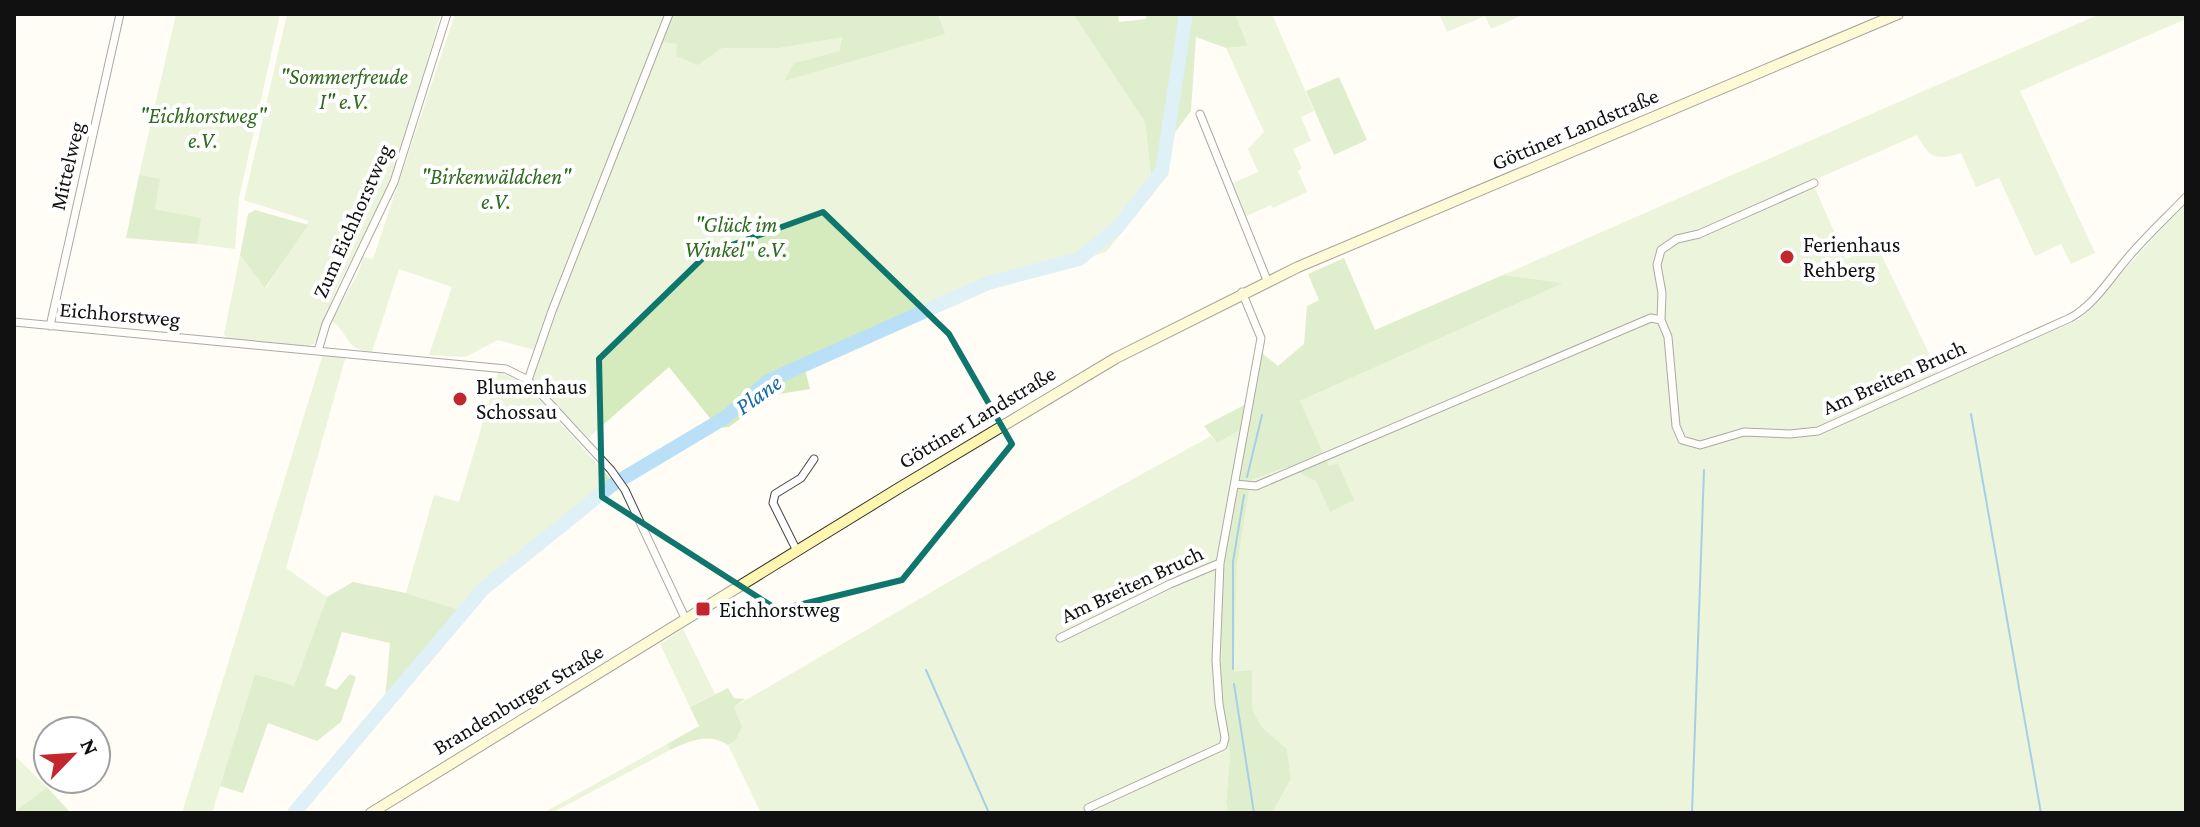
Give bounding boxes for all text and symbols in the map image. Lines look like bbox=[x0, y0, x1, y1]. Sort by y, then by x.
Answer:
park label: "Sommerfreude I" e.V. bbox=[280, 64, 409, 114]
street label: Göttiner Landstraße bbox=[1488, 83, 1662, 175]
park label: "Eichhorstweg" e.V. bbox=[140, 103, 267, 153]
street label: Mittelweg bbox=[45, 119, 89, 213]
street label: Zum Eichhorstweg bbox=[307, 140, 397, 302]
park label: "Birkenwäldchen" e.V. bbox=[421, 164, 572, 214]
park label: "Glück im Winkel" e.V. bbox=[684, 212, 788, 262]
place label: Ferienhaus Rehberg bbox=[1803, 232, 1900, 282]
marker: Ferienhaus Rehberg bbox=[1778, 248, 1796, 266]
street label: Eichhorstweg bbox=[59, 296, 182, 332]
street label: Am Breiten Bruch bbox=[1818, 334, 1970, 420]
street label: Göttiner Landstraße bbox=[894, 360, 1060, 474]
water label: Plane bbox=[730, 368, 786, 420]
place label: Blumenhaus Schossau bbox=[476, 374, 587, 424]
marker: Blumenhaus Schossau bbox=[451, 390, 469, 408]
street label: Am Breiten Bruch bbox=[1057, 540, 1207, 628]
place label: Eichhorstweg bbox=[719, 597, 840, 622]
marker: Eichhorstweg bbox=[694, 600, 712, 618]
street label: Brandenburger Straße bbox=[428, 638, 608, 760]
north arrow bbox=[32, 715, 112, 795]
text: N bbox=[75, 735, 104, 759]

